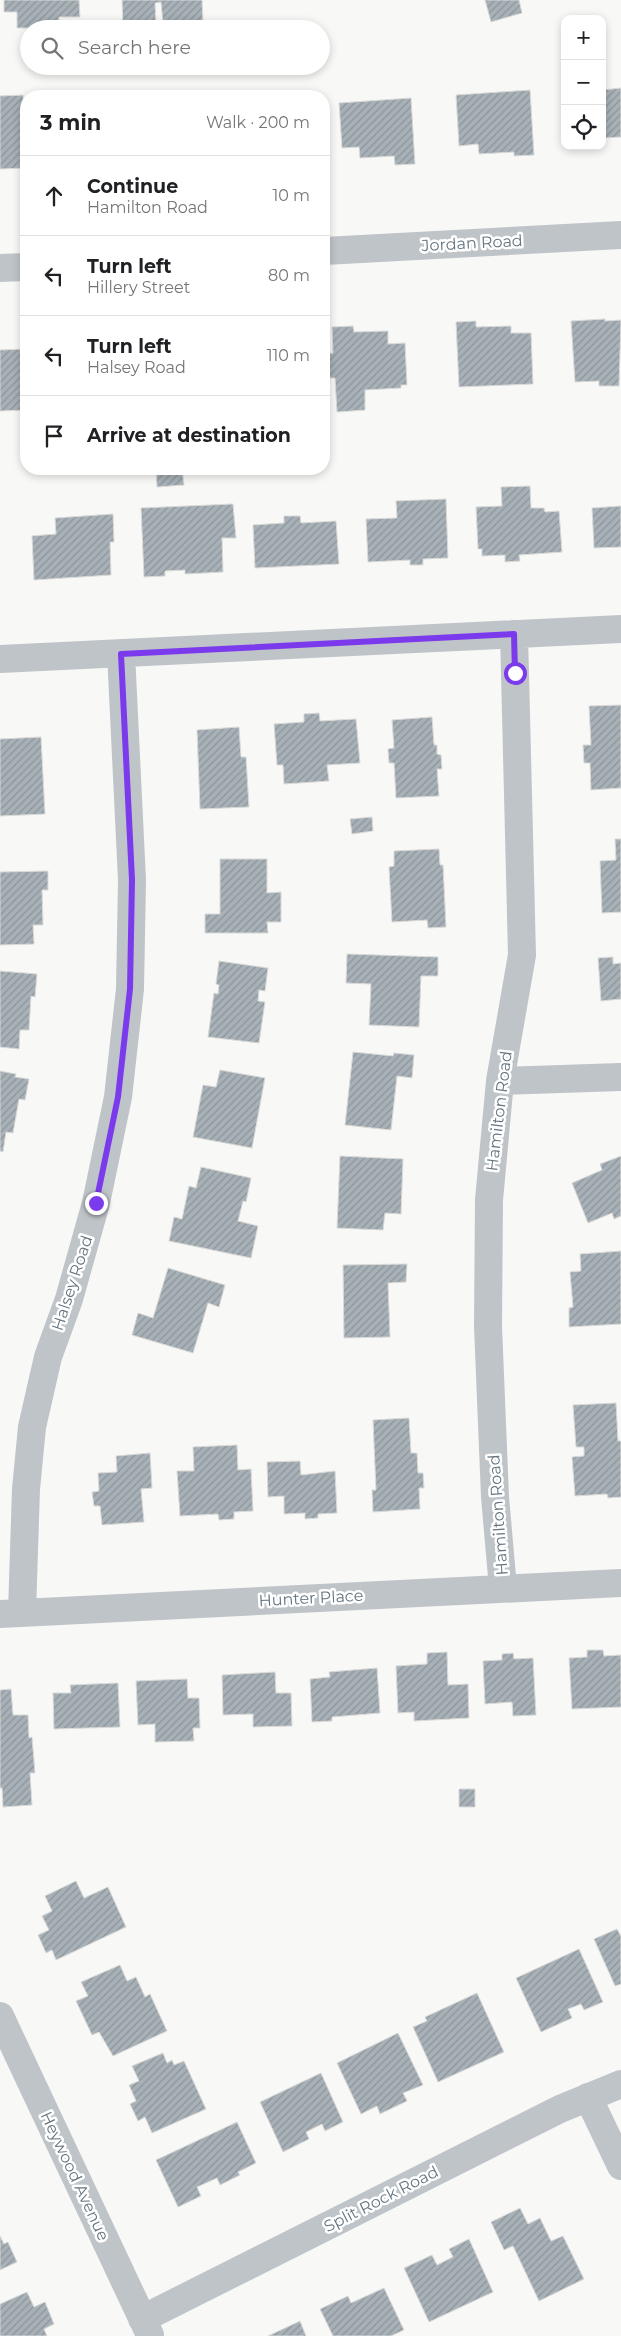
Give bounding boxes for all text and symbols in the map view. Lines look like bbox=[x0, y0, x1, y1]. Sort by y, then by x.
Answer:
map controls bbox=[561, 15, 606, 150]
button: + bbox=[561, 15, 606, 60]
search box bbox=[20, 20, 330, 75]
icon: search bbox=[38, 34, 66, 62]
text: Search here bbox=[78, 36, 191, 59]
button: − bbox=[561, 60, 606, 105]
button: locate bbox=[561, 105, 606, 150]
text: 3 min bbox=[40, 110, 101, 135]
text: Walk · 200 m bbox=[206, 113, 310, 132]
text: Continue bbox=[87, 175, 178, 198]
icon: ahead bbox=[40, 182, 68, 210]
text: 10 m bbox=[272, 186, 310, 205]
text: Hamilton Road bbox=[87, 198, 208, 217]
street label: Jordan Road bbox=[420, 231, 523, 255]
text: Turn left bbox=[87, 255, 172, 278]
icon: left bbox=[40, 262, 68, 290]
text: 80 m bbox=[268, 266, 310, 285]
text: Hillery Street bbox=[87, 278, 190, 297]
text: Turn left bbox=[87, 335, 172, 358]
icon: left bbox=[40, 342, 68, 370]
text: 110 m bbox=[267, 346, 310, 365]
text: Halsey Road bbox=[87, 358, 186, 377]
icon: arrive bbox=[40, 422, 68, 450]
text: Arrive at destination bbox=[87, 424, 291, 447]
route start bbox=[504, 662, 527, 685]
street label: Hamilton Road bbox=[482, 1050, 516, 1172]
route end bbox=[85, 1192, 108, 1215]
street label: Halsey Road bbox=[48, 1233, 96, 1333]
street label: Hamilton Road bbox=[484, 1454, 512, 1576]
street label: Hunter Place bbox=[258, 1586, 364, 1610]
street label: Heywood Avenue bbox=[37, 2108, 113, 2244]
street label: Split Rock Road bbox=[321, 2162, 441, 2236]

